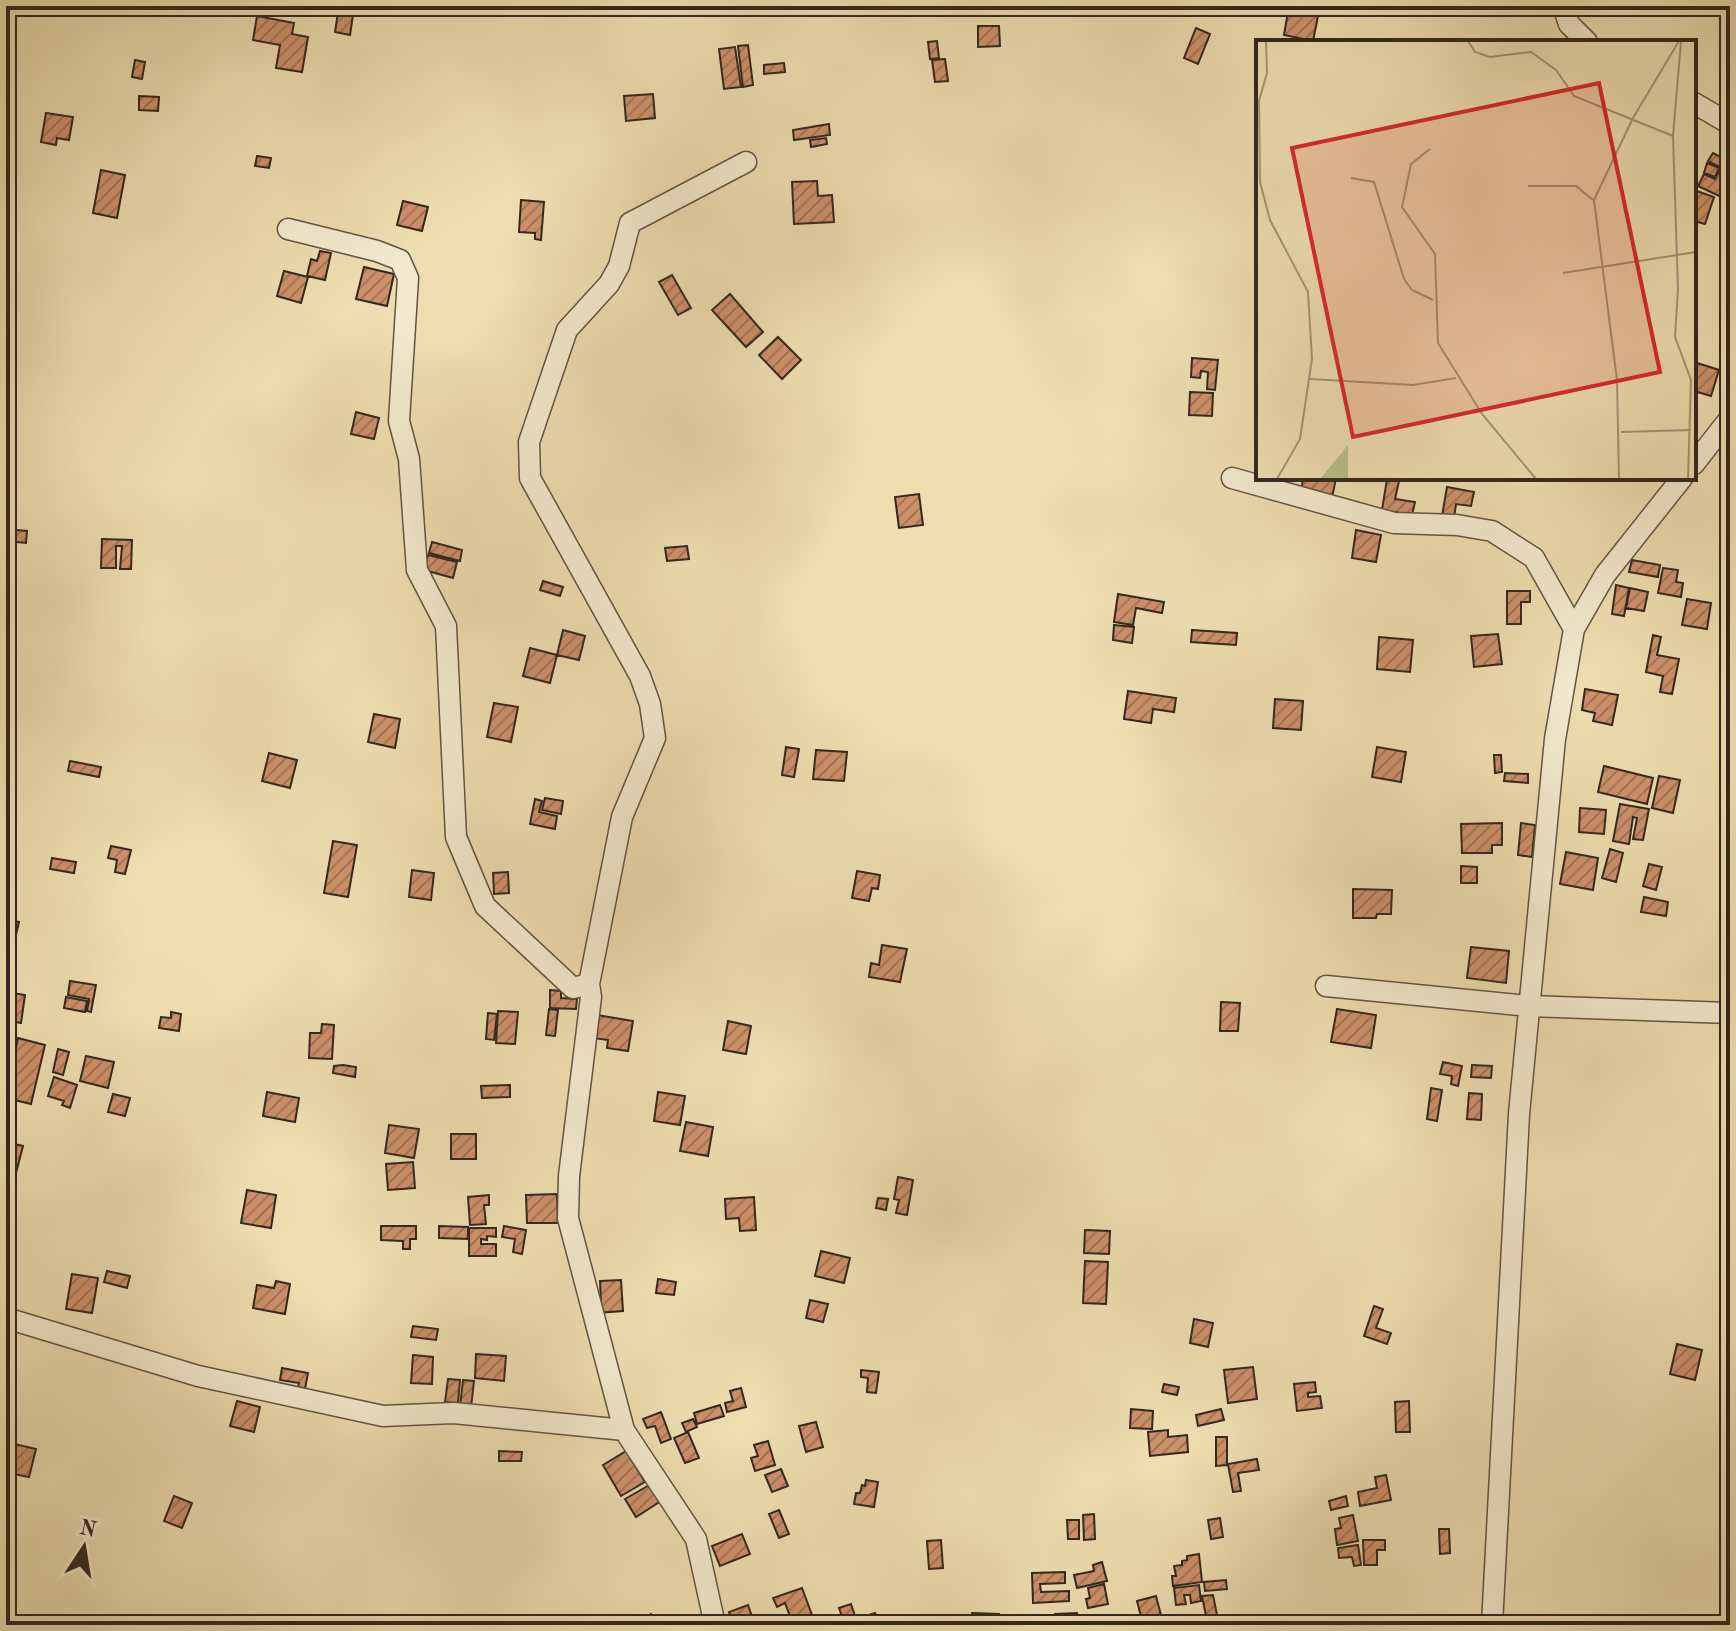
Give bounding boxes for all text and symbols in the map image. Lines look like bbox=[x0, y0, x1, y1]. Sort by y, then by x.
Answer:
inset map bbox=[1256, 40, 1696, 480]
north arrow bbox=[44, 1507, 124, 1587]
text: N bbox=[77, 1517, 98, 1542]

